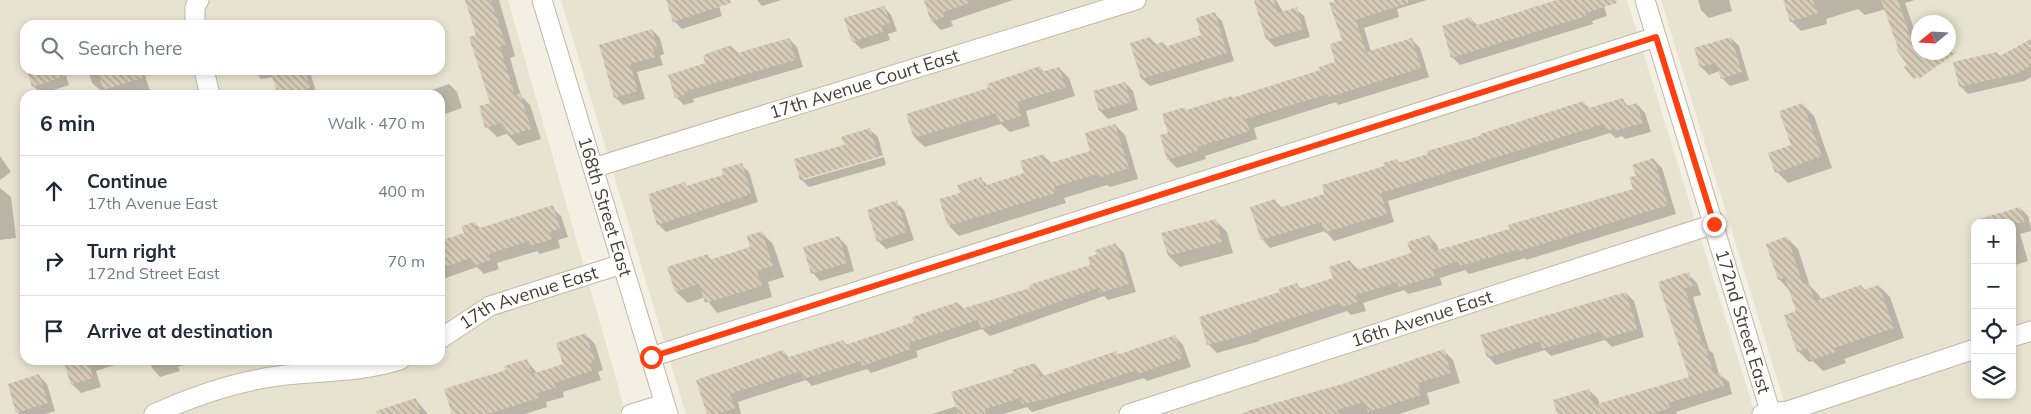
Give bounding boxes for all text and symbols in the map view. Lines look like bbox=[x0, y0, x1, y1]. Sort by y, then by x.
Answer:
north arrow bbox=[1911, 15, 1956, 60]
search box bbox=[20, 20, 445, 75]
icon: search bbox=[38, 34, 66, 62]
text: Search here bbox=[78, 36, 182, 60]
street label: 17th Avenue Court East bbox=[766, 43, 962, 124]
text: 6 min bbox=[40, 110, 95, 136]
text: Walk · 470 m bbox=[327, 113, 425, 133]
street label: 168th Street East bbox=[573, 134, 637, 279]
text: Continue bbox=[87, 169, 167, 193]
icon: ahead bbox=[40, 177, 68, 205]
text: 400 m bbox=[378, 181, 425, 201]
text: 17th Avenue East bbox=[87, 193, 218, 213]
route end bbox=[1703, 213, 1726, 236]
map controls bbox=[1971, 219, 2016, 399]
button: + bbox=[1971, 219, 2016, 264]
text: Turn right bbox=[87, 239, 176, 263]
street label: 172nd Street East bbox=[1711, 246, 1776, 396]
icon: right bbox=[40, 247, 68, 275]
text: 70 m bbox=[388, 251, 425, 271]
street label: 17th Avenue East bbox=[455, 260, 601, 334]
text: 172nd Street East bbox=[87, 263, 220, 283]
button: − bbox=[1971, 264, 2016, 309]
street label: 16th Avenue East bbox=[1348, 285, 1495, 352]
button: locate bbox=[1971, 309, 2016, 354]
icon: arrive bbox=[40, 317, 68, 345]
text: Arrive at destination bbox=[87, 319, 273, 343]
route start bbox=[640, 346, 663, 369]
button: layers bbox=[1971, 354, 2016, 399]

